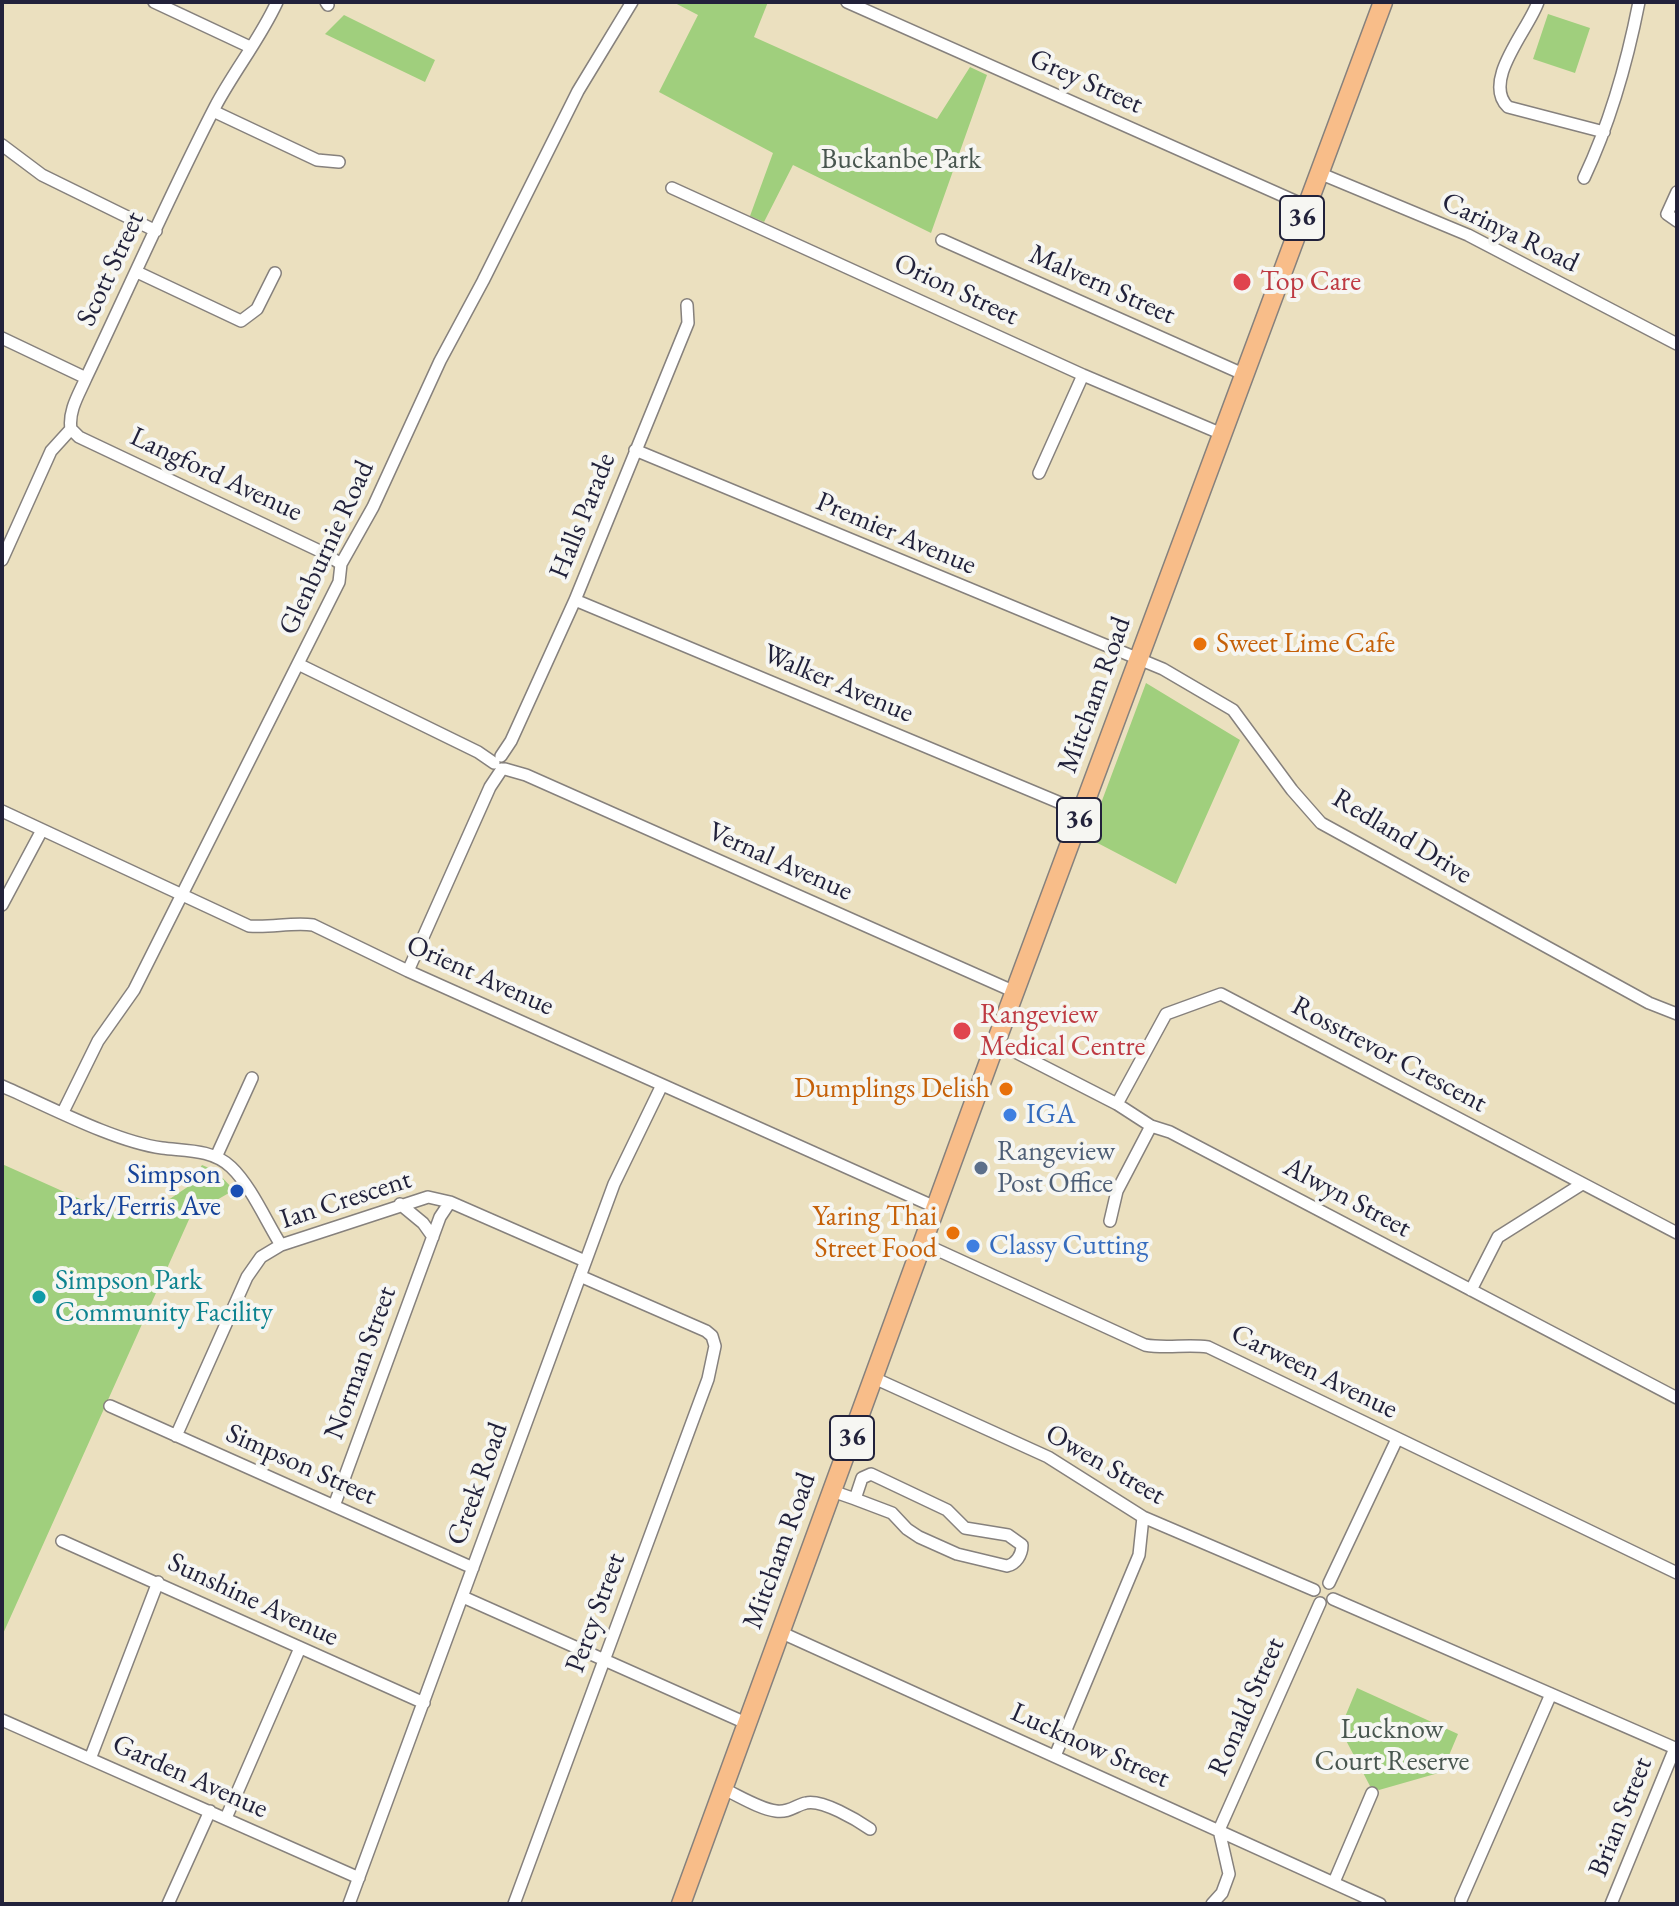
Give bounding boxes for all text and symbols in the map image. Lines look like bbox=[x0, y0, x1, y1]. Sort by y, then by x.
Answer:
street label: Grey Street bbox=[1024, 42, 1148, 122]
park label: Buckanbe Park bbox=[821, 143, 981, 177]
street label: Carinya Road bbox=[1436, 185, 1584, 281]
road number: 36 bbox=[1280, 196, 1324, 240]
street label: Scott Street bbox=[70, 206, 152, 332]
street label: Malvern Street bbox=[1024, 238, 1180, 332]
street label: Orion Street bbox=[888, 247, 1024, 333]
place label: Top Care bbox=[1260, 265, 1361, 299]
marker: Top Care bbox=[1231, 271, 1253, 293]
street label: Langford Avenue bbox=[125, 420, 307, 530]
street label: Halls Parade bbox=[543, 448, 623, 584]
street label: Glenburnie Road bbox=[272, 456, 382, 640]
street label: Premier Avenue bbox=[811, 485, 981, 583]
street label: Mitcham Road bbox=[1051, 612, 1139, 778]
place label: Sweet Lime Cafe bbox=[1216, 627, 1395, 661]
marker: Sweet Lime Cafe bbox=[1191, 635, 1209, 653]
street label: Walker Avenue bbox=[758, 637, 918, 731]
street label: Redland Drive bbox=[1326, 782, 1478, 892]
road number: 36 bbox=[1057, 798, 1101, 842]
street label: Vernal Avenue bbox=[702, 815, 858, 909]
street label: Orient Avenue bbox=[401, 929, 559, 1023]
street label: Rosstrevor Crescent bbox=[1286, 989, 1492, 1121]
place label: Rangeview Medical Centre bbox=[980, 998, 1145, 1064]
marker: Rangeview Medical Centre bbox=[951, 1020, 973, 1042]
place label: Dumplings Delish bbox=[794, 1072, 990, 1106]
marker: Dumplings Delish bbox=[997, 1080, 1015, 1098]
place label: IGA bbox=[1026, 1098, 1075, 1132]
marker: IGA bbox=[1001, 1106, 1019, 1124]
place label: Rangeview Post Office bbox=[997, 1135, 1115, 1201]
street label: Alwyn Street bbox=[1278, 1150, 1416, 1246]
place label: Simpson Park/Ferris Ave bbox=[58, 1158, 221, 1224]
marker: Rangeview Post Office bbox=[972, 1159, 990, 1177]
street label: Ian Crescent bbox=[276, 1163, 416, 1237]
marker: Simpson Park/Ferris Ave bbox=[228, 1182, 246, 1200]
place label: Yaring Thai Street Food bbox=[812, 1200, 937, 1266]
marker: Yaring Thai Street Food bbox=[944, 1224, 962, 1242]
place label: Classy Cutting bbox=[989, 1229, 1148, 1263]
marker: Classy Cutting bbox=[964, 1237, 982, 1255]
place label: Simpson Park Community Facility bbox=[55, 1264, 273, 1330]
street label: Norman Street bbox=[318, 1282, 404, 1444]
marker: Simpson Park Community Facility bbox=[30, 1288, 48, 1306]
street label: Carween Avenue bbox=[1225, 1317, 1403, 1427]
road number: 36 bbox=[830, 1416, 874, 1460]
street label: Simpson Street bbox=[221, 1417, 381, 1513]
street label: Owen Street bbox=[1039, 1417, 1171, 1513]
street label: Creek Road bbox=[440, 1418, 516, 1550]
street label: Mitcham Road bbox=[736, 1468, 824, 1634]
street label: Sunshine Avenue bbox=[162, 1546, 344, 1654]
street label: Percy Street bbox=[559, 1549, 633, 1677]
street label: Ronald Street bbox=[1202, 1633, 1292, 1781]
street label: Lucknow Street bbox=[1005, 1696, 1175, 1796]
park label: Lucknow Court Reserve bbox=[1315, 1713, 1469, 1779]
street label: Garden Avenue bbox=[107, 1728, 273, 1826]
street label: Brian Street bbox=[1582, 1752, 1660, 1882]

